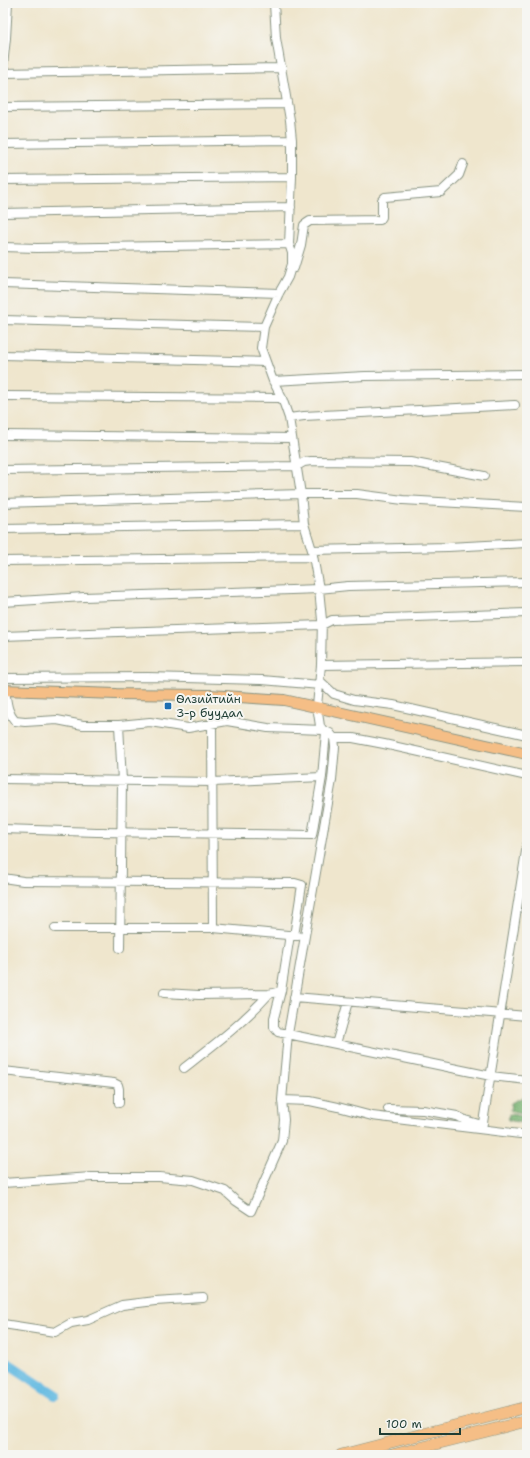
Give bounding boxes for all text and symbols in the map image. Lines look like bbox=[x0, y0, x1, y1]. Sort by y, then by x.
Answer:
place label: Өлзийтийн 3-р буудал bbox=[176, 691, 243, 721]
marker: Өлзийтийн 3-р буудал bbox=[163, 701, 173, 711]
scale bar bbox=[380, 1410, 460, 1436]
text: 100 m bbox=[386, 1416, 422, 1432]

